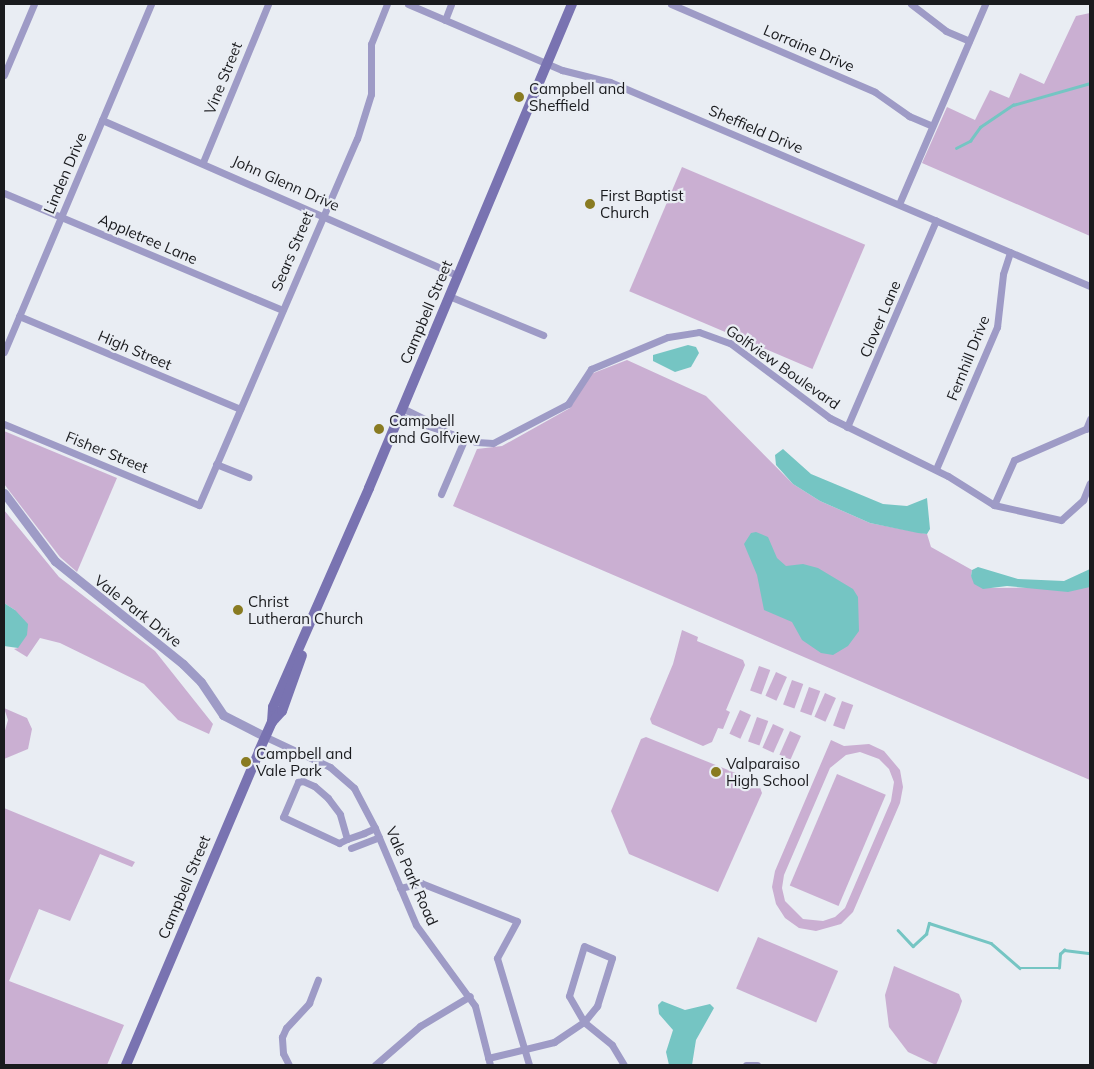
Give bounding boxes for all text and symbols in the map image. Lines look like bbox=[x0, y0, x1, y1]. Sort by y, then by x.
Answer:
street label: Lorraine Drive bbox=[761, 21, 857, 75]
street label: Vine Street bbox=[200, 39, 246, 117]
place label: Campbell and Sheffield bbox=[529, 79, 625, 114]
marker: Campbell and Sheffield bbox=[513, 91, 525, 103]
street label: Sheffield Drive bbox=[706, 101, 806, 157]
street label: Linden Drive bbox=[40, 130, 90, 216]
street label: John Glenn Drive bbox=[230, 151, 342, 215]
place label: First Baptist Church bbox=[600, 186, 683, 221]
marker: First Baptist Church bbox=[584, 198, 596, 210]
street label: Sears Street bbox=[267, 208, 317, 294]
street label: Appletree Lane bbox=[96, 210, 200, 268]
street label: Campbell Street bbox=[396, 257, 456, 367]
street label: Clover Lane bbox=[856, 278, 904, 360]
street label: Fernhill Drive bbox=[943, 313, 993, 403]
street label: Golfview Boulevard bbox=[723, 321, 843, 413]
street label: High Street bbox=[95, 326, 175, 374]
place label: Campbell and Golfview bbox=[389, 411, 480, 446]
marker: Campbell and Golfview bbox=[373, 423, 385, 435]
street label: Fisher Street bbox=[63, 427, 151, 477]
street label: Vale Park Drive bbox=[91, 571, 185, 651]
place label: Christ Lutheran Church bbox=[248, 592, 363, 627]
marker: Christ Lutheran Church bbox=[232, 604, 244, 616]
place label: Campbell and Vale Park bbox=[256, 744, 352, 779]
place label: Valparaiso High School bbox=[726, 754, 809, 789]
marker: Campbell and Vale Park bbox=[240, 756, 252, 768]
marker: Valparaiso High School bbox=[710, 766, 722, 778]
street label: Vale Park Road bbox=[382, 824, 442, 928]
street label: Campbell Street bbox=[154, 832, 214, 942]

